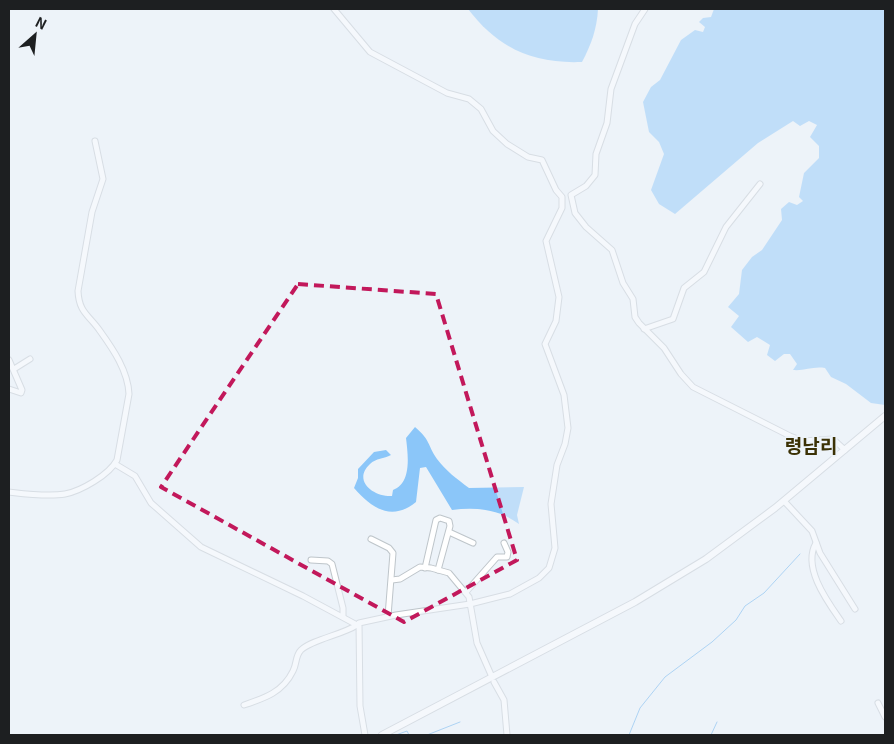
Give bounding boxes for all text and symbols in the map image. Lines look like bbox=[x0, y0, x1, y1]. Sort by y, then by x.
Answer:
north arrow bbox=[10, 10, 60, 60]
text: N bbox=[32, 11, 51, 34]
district label: 령남리 bbox=[785, 431, 837, 458]

